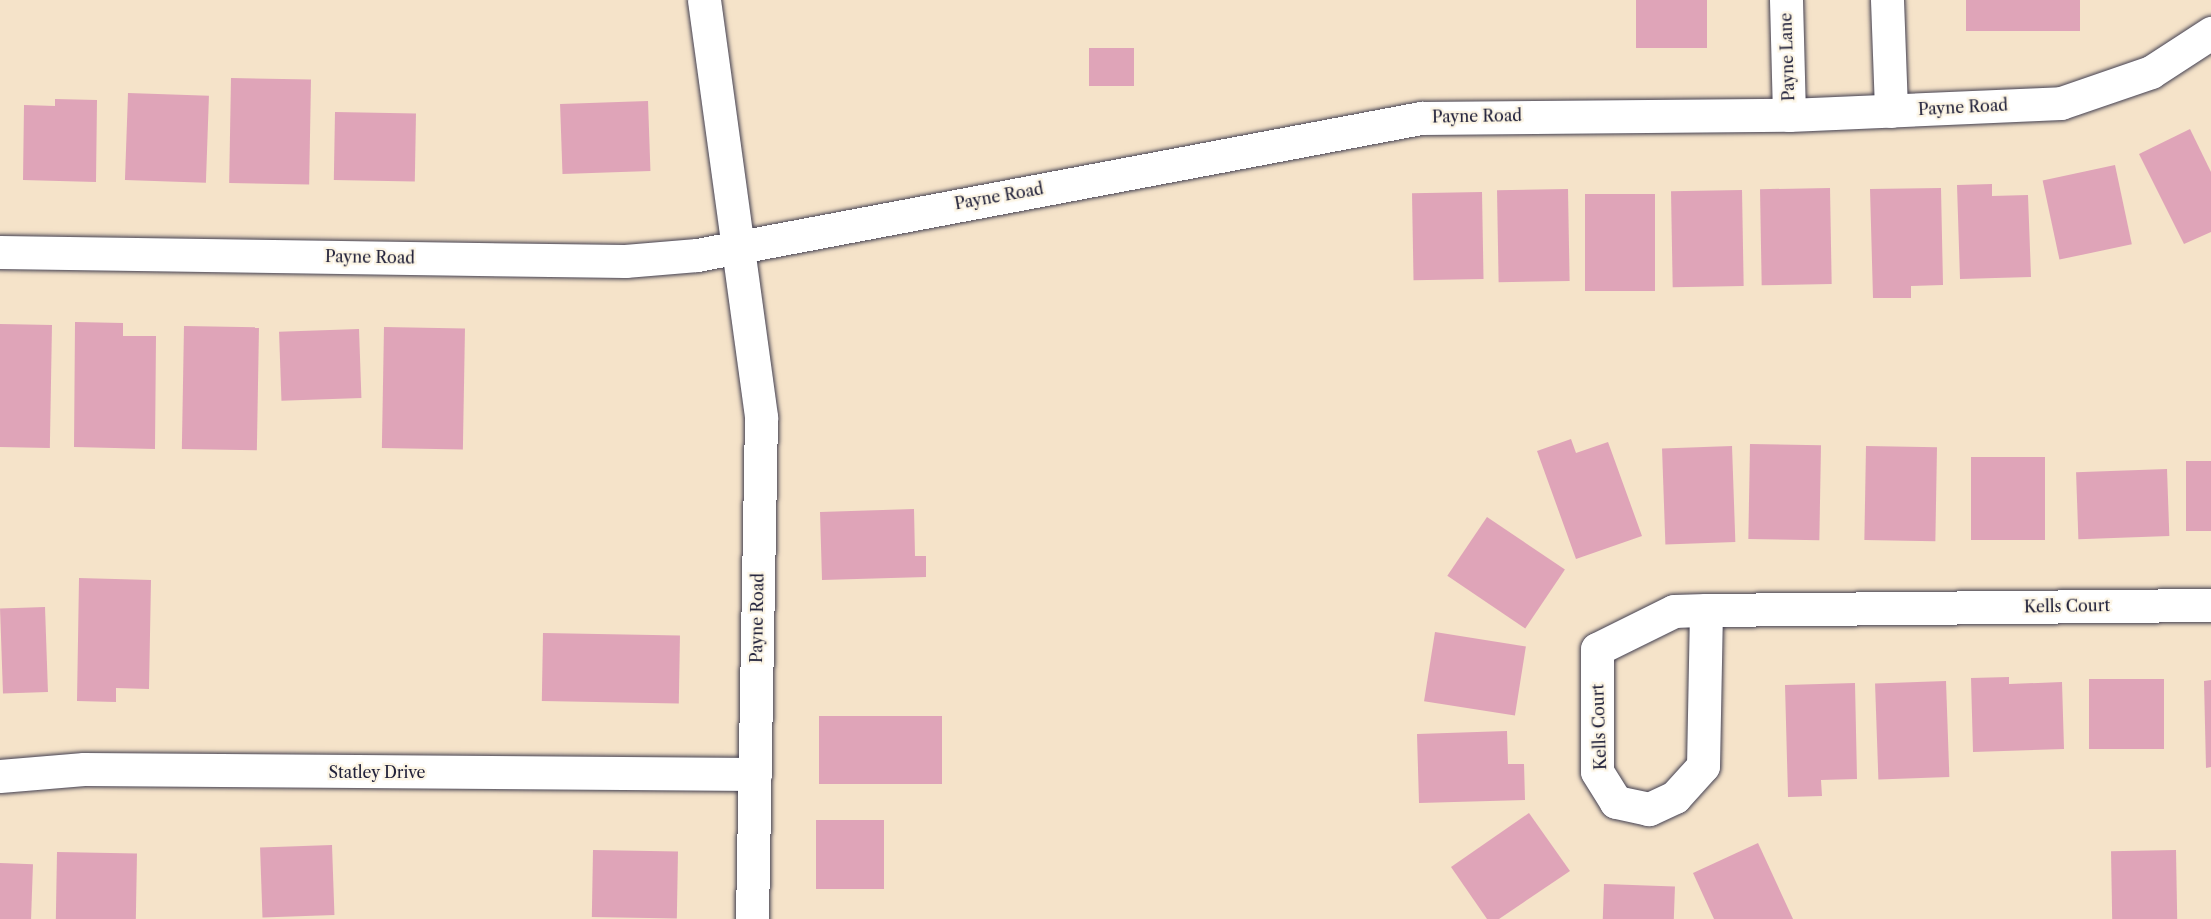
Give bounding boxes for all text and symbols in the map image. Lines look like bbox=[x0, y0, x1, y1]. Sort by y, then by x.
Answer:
street label: Payne Lane bbox=[1776, 12, 1798, 102]
street label: Payne Road bbox=[1918, 95, 2008, 119]
street label: Payne Road bbox=[1432, 106, 1522, 126]
street label: Payne Road bbox=[953, 179, 1045, 213]
street label: Payne Road bbox=[325, 247, 415, 267]
street label: Payne Road bbox=[747, 573, 767, 663]
street label: Kells Court bbox=[2024, 596, 2110, 616]
street label: Kells Court bbox=[1588, 684, 1610, 770]
street label: Statley Drive bbox=[328, 762, 426, 782]

